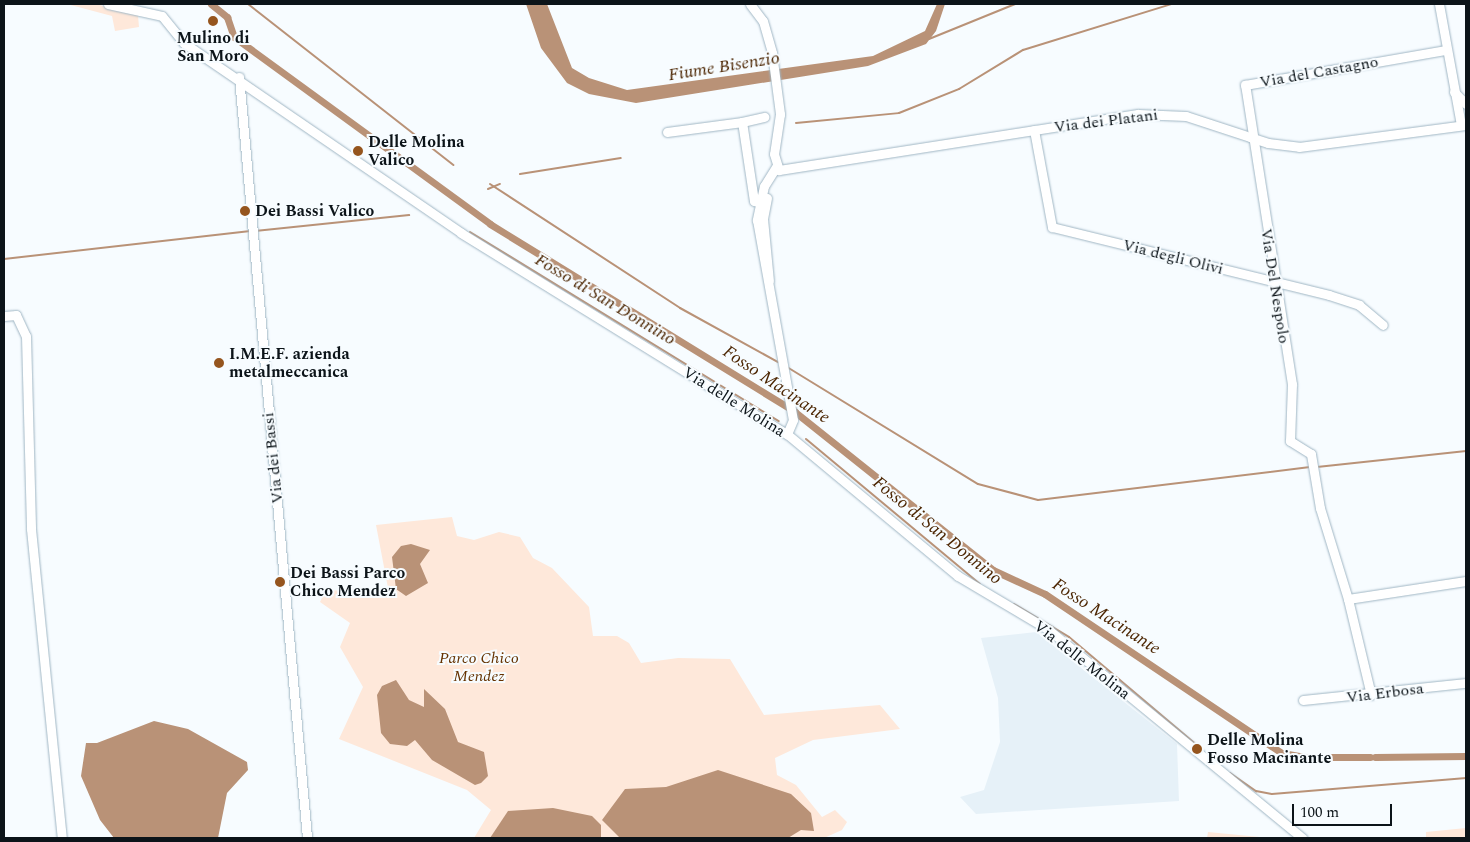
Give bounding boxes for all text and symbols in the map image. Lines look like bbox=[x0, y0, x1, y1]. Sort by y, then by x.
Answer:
marker: Mulino di San Moro bbox=[207, 15, 219, 27]
place label: Mulino di San Moro bbox=[176, 28, 250, 66]
water label: Fiume Bisenzio bbox=[667, 48, 781, 86]
street label: Via del Castagno bbox=[1258, 52, 1380, 92]
street label: Via dei Platani bbox=[1053, 105, 1159, 137]
place label: Delle Molina Valico bbox=[368, 132, 465, 170]
marker: Delle Molina Valico bbox=[352, 145, 364, 157]
place label: Dei Bassi Valico bbox=[255, 201, 374, 221]
marker: Dei Bassi Valico bbox=[239, 205, 251, 217]
street label: Via Del Nespolo bbox=[1256, 227, 1294, 345]
street label: Via degli Olivi bbox=[1121, 235, 1225, 279]
water label: Fosso di San Donnino bbox=[531, 249, 679, 351]
water label: Fosso Macinante bbox=[718, 341, 834, 429]
place label: I.M.E.F. azienda metalmeccanica bbox=[229, 344, 350, 382]
marker: I.M.E.F. azienda metalmeccanica bbox=[213, 357, 225, 369]
street label: Via delle Molina bbox=[679, 363, 789, 441]
street label: Via dei Bassi bbox=[259, 412, 287, 504]
water label: Fosso di San Donnino bbox=[868, 472, 1006, 590]
place label: Dei Bassi Parco Chico Mendez bbox=[290, 563, 405, 601]
water label: Fosso Macinante bbox=[1048, 574, 1164, 660]
marker: Dei Bassi Parco Chico Mendez bbox=[274, 576, 286, 588]
street label: Via delle Molina bbox=[1030, 616, 1134, 704]
park label: Parco Chico Mendez bbox=[439, 648, 519, 686]
street label: Via Erbosa bbox=[1345, 679, 1425, 707]
place label: Delle Molina Fosso Macinante bbox=[1207, 730, 1331, 768]
marker: Delle Molina Fosso Macinante bbox=[1191, 743, 1203, 755]
scale bar bbox=[1295, 794, 1395, 826]
text: 100 m bbox=[1300, 801, 1339, 824]

